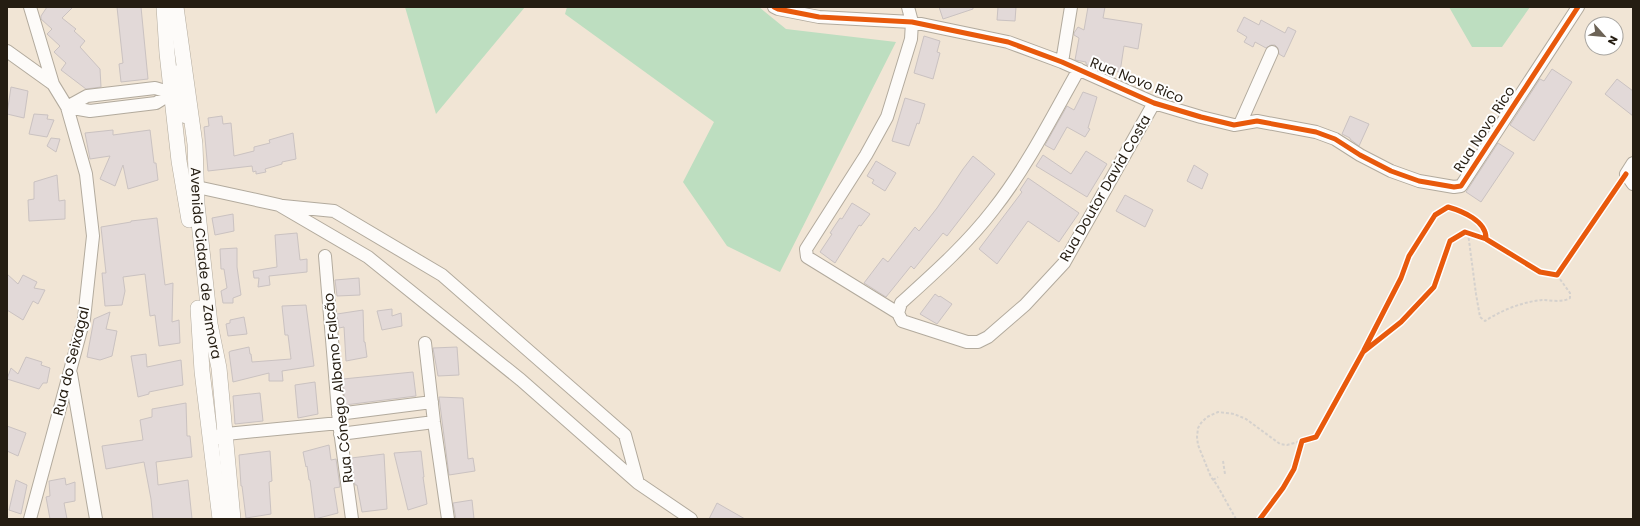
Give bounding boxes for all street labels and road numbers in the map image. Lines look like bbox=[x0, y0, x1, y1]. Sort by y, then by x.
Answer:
street label: Rua Novo Rico bbox=[1087, 52, 1187, 108]
street label: Rua Novo Rico bbox=[1449, 82, 1519, 176]
street label: Rua Doutor David Costa bbox=[1055, 111, 1155, 265]
street label: Avenida Cidade de Zamora bbox=[186, 167, 227, 361]
street label: Rua Cónego Albano Falcão bbox=[318, 292, 358, 484]
street label: Rua do Seixagal bbox=[48, 304, 94, 418]

